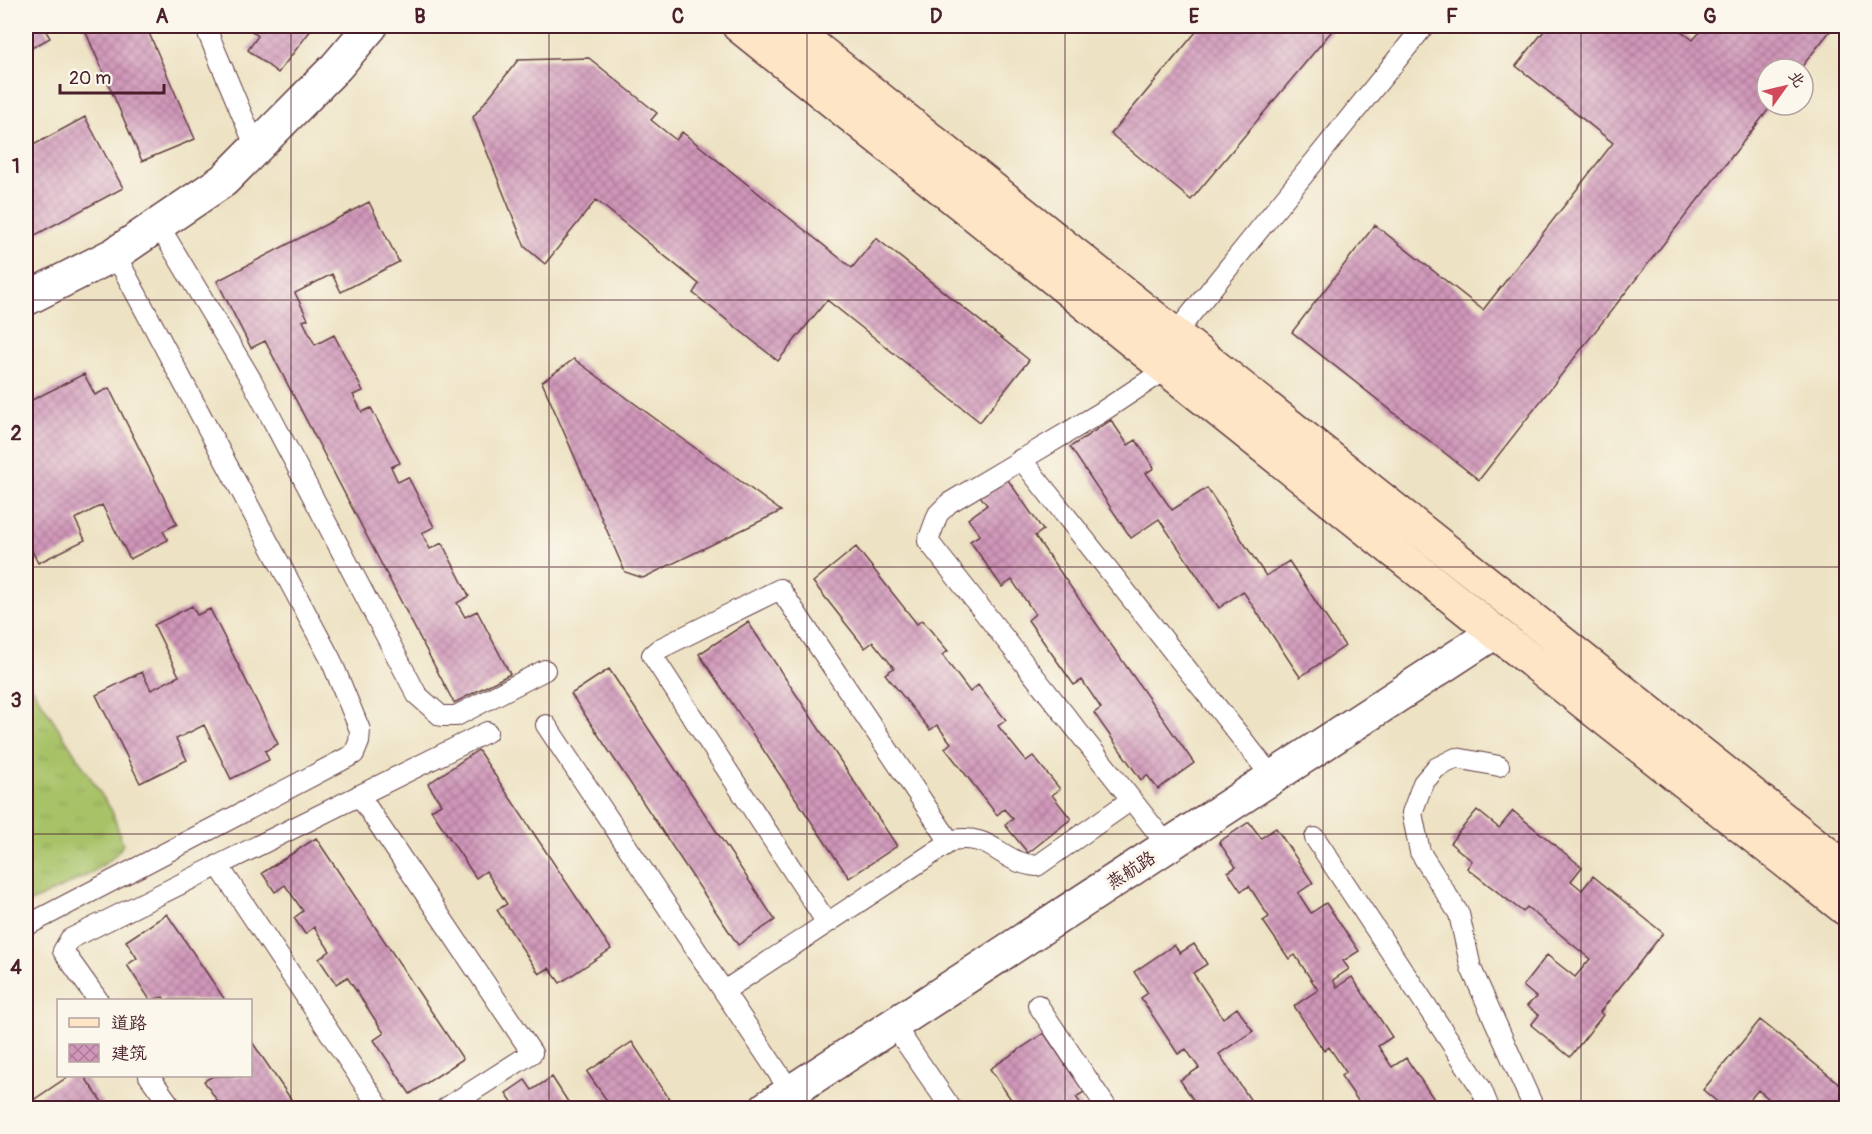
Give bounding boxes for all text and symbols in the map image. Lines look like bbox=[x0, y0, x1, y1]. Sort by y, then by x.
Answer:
text: A bbox=[156, 4, 169, 29]
text: B bbox=[414, 4, 426, 29]
text: C bbox=[672, 4, 684, 29]
text: D bbox=[930, 4, 943, 29]
text: E bbox=[1189, 4, 1200, 29]
text: F bbox=[1446, 4, 1458, 29]
text: G bbox=[1703, 4, 1717, 29]
scale bar bbox=[60, 57, 164, 95]
north arrow bbox=[1755, 57, 1815, 117]
text: 20 m bbox=[69, 67, 111, 90]
text: 北 bbox=[1784, 67, 1809, 91]
text: 1 bbox=[12, 154, 20, 179]
text: 2 bbox=[10, 421, 22, 446]
text: 3 bbox=[10, 688, 22, 713]
street label: 燕航路 bbox=[1102, 846, 1160, 895]
text: 4 bbox=[10, 955, 22, 980]
legend bbox=[57, 999, 252, 1077]
text: 道路 bbox=[111, 1012, 147, 1035]
text: 建筑 bbox=[111, 1042, 147, 1065]

